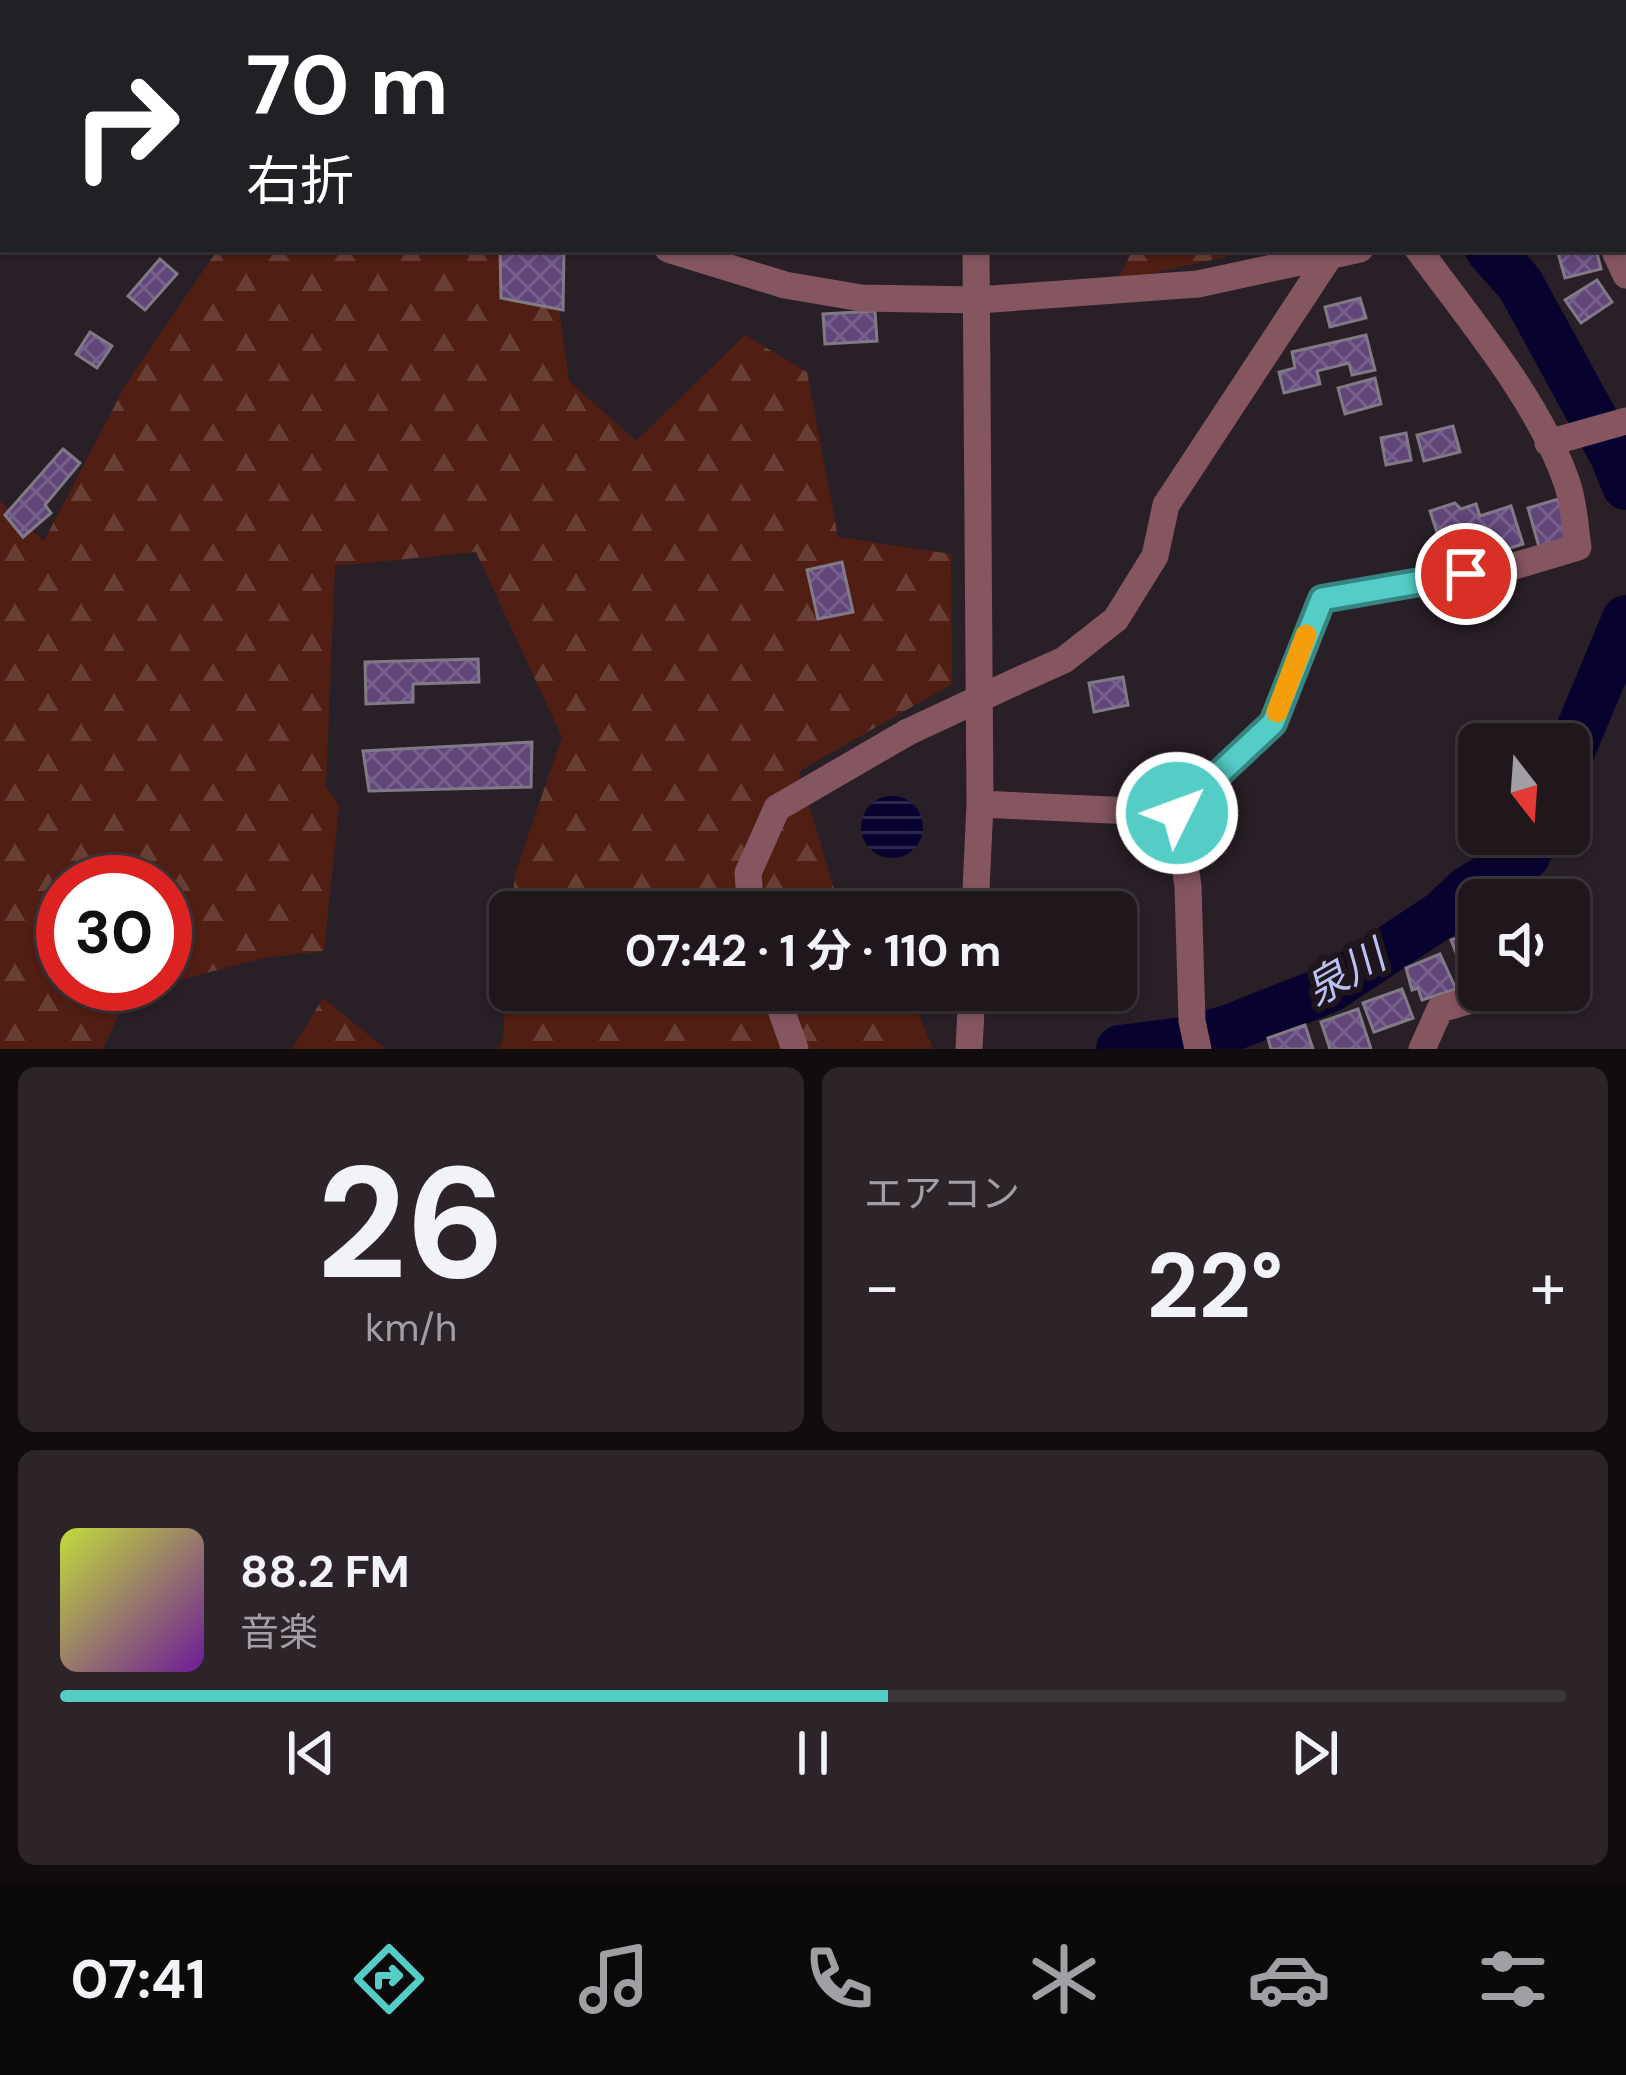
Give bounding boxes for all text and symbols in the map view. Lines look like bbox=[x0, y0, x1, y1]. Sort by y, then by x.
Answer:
text: 70 m bbox=[246, 31, 449, 140]
icon: right bbox=[48, 48, 204, 204]
text: 右折 bbox=[246, 146, 354, 217]
pin bbox=[1415, 523, 1517, 625]
icon: arrive bbox=[1433, 541, 1499, 607]
north arrow bbox=[1458, 723, 1590, 855]
map controls bbox=[1458, 723, 1590, 1011]
position arrow bbox=[1114, 750, 1240, 876]
speed limit sign: 30 bbox=[36, 855, 192, 1011]
button: sound bbox=[1458, 879, 1590, 1011]
text: 07:42 · 1 分 · 110 m bbox=[625, 921, 1001, 980]
water label: 泉川 bbox=[1295, 926, 1399, 1018]
text: 26 bbox=[317, 1122, 505, 1325]
text: エアコン bbox=[864, 1168, 1020, 1219]
text: 22° bbox=[1147, 1228, 1283, 1345]
text: − bbox=[864, 1244, 900, 1329]
text: + bbox=[1530, 1244, 1566, 1329]
text: km/h bbox=[365, 1302, 457, 1353]
text: 88.2 FM bbox=[240, 1542, 410, 1601]
text: 音楽 bbox=[240, 1607, 318, 1658]
icon: previous bbox=[278, 1720, 344, 1786]
icon: pause bbox=[780, 1720, 846, 1786]
icon: next bbox=[1282, 1720, 1348, 1786]
icon: directions bbox=[347, 1937, 431, 2021]
icon: music bbox=[572, 1937, 656, 2021]
icon: phone bbox=[797, 1937, 881, 2021]
icon: climate bbox=[1022, 1937, 1106, 2021]
icon: car bbox=[1247, 1937, 1331, 2021]
icon: filters bbox=[1471, 1937, 1555, 2021]
text: 07:41 bbox=[70, 1944, 206, 2015]

